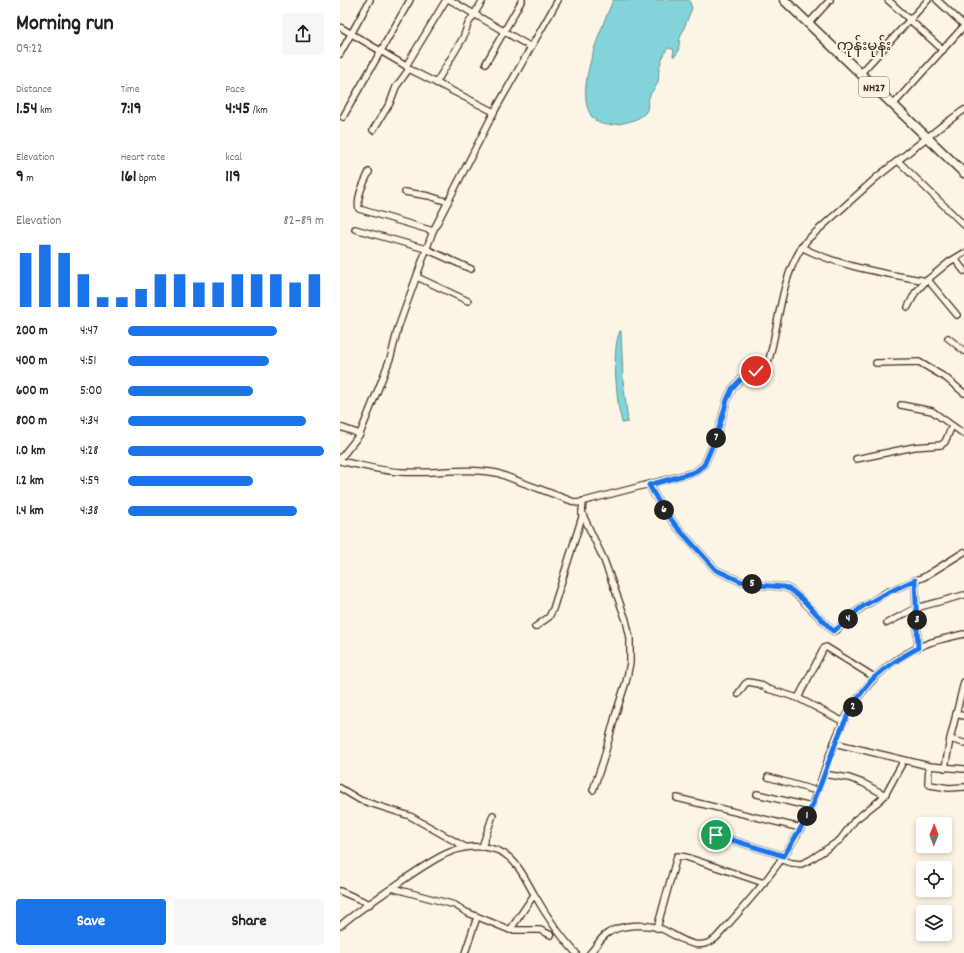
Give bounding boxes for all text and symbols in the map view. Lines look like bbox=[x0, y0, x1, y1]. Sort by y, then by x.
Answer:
text: Morning run bbox=[16, 9, 114, 40]
button: share bbox=[282, 13, 324, 55]
district label: ကုန်းမုန်း bbox=[837, 35, 891, 58]
text: 09:22 bbox=[16, 40, 43, 59]
road number: NH27 bbox=[859, 77, 889, 97]
text: Distance bbox=[16, 82, 52, 98]
text: Time bbox=[121, 82, 139, 98]
text: Pace bbox=[225, 82, 245, 98]
text: 1.54 bbox=[16, 98, 37, 122]
text: 7:19 bbox=[121, 98, 142, 122]
text: 4:45 bbox=[225, 98, 250, 122]
text: km bbox=[37, 103, 52, 119]
text: /km bbox=[250, 103, 268, 119]
text: Elevation bbox=[16, 150, 54, 166]
text: Heart rate bbox=[121, 150, 165, 166]
text: kcal bbox=[225, 150, 242, 166]
text: 9 bbox=[16, 166, 24, 190]
text: 161 bbox=[121, 166, 136, 190]
text: 119 bbox=[225, 166, 241, 190]
text: m bbox=[24, 171, 34, 187]
text: bpm bbox=[136, 171, 156, 187]
text: Elevation bbox=[16, 212, 61, 231]
text: 82–89 m bbox=[284, 212, 324, 231]
text: 200 m bbox=[16, 322, 48, 341]
text: 4:47 bbox=[80, 322, 98, 341]
text: 400 m bbox=[16, 352, 47, 371]
text: 4:51 bbox=[80, 352, 96, 371]
pin bbox=[739, 354, 773, 388]
icon: check bbox=[745, 360, 767, 382]
text: 600 m bbox=[16, 382, 48, 401]
text: 5:00 bbox=[80, 382, 102, 401]
text: 800 m bbox=[16, 412, 47, 431]
text: 4:34 bbox=[80, 412, 99, 431]
pin: 7 bbox=[706, 428, 726, 448]
text: 7 bbox=[714, 430, 718, 446]
text: 1.0 km bbox=[16, 442, 45, 461]
text: 4:28 bbox=[80, 442, 98, 461]
text: 1.2 km bbox=[16, 472, 44, 491]
text: 4:59 bbox=[80, 472, 100, 491]
pin: 6 bbox=[654, 500, 674, 520]
text: 1.4 km bbox=[16, 502, 44, 521]
text: 4:38 bbox=[80, 502, 99, 521]
text: 6 bbox=[661, 502, 667, 518]
pin: 5 bbox=[742, 574, 762, 594]
text: 5 bbox=[749, 576, 755, 592]
pin: 4 bbox=[838, 609, 858, 629]
pin: 3 bbox=[907, 610, 927, 630]
text: 4 bbox=[846, 611, 850, 627]
text: 3 bbox=[915, 612, 919, 628]
pin: 2 bbox=[843, 697, 863, 717]
text: 2 bbox=[851, 699, 855, 715]
pin: 1 bbox=[797, 806, 817, 826]
text: 1 bbox=[806, 808, 808, 824]
north arrow bbox=[916, 817, 952, 853]
map controls bbox=[916, 817, 952, 941]
pin bbox=[699, 818, 733, 852]
icon: arrive bbox=[705, 824, 727, 846]
button: locate bbox=[916, 861, 952, 897]
button: Save bbox=[16, 899, 166, 945]
button: Share bbox=[174, 899, 324, 945]
button: layers bbox=[916, 905, 952, 941]

